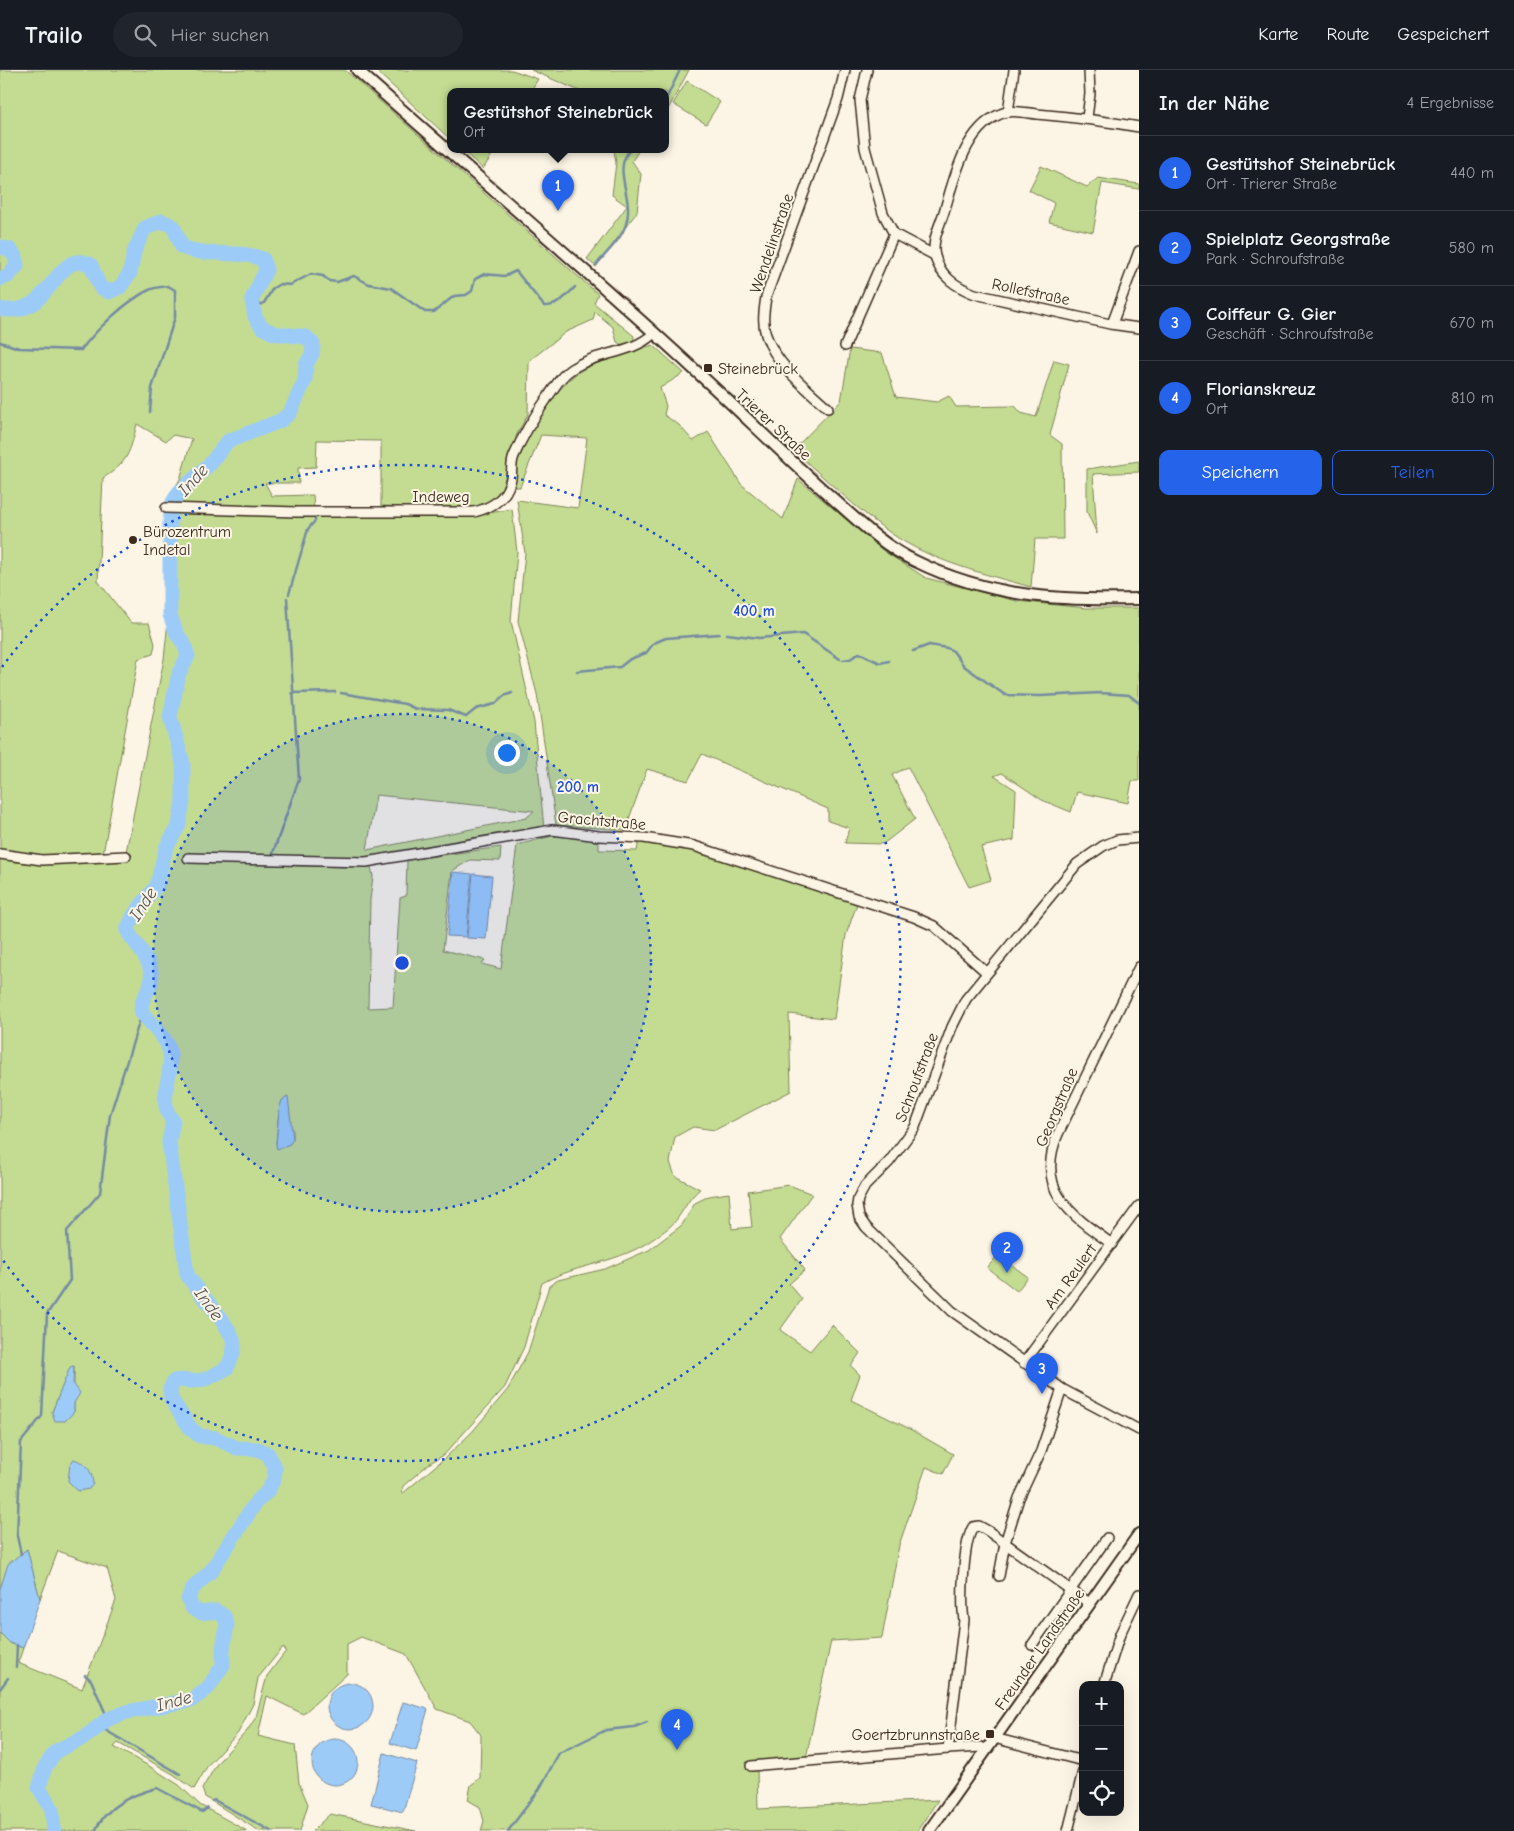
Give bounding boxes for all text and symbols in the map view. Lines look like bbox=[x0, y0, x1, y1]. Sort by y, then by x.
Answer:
search box bbox=[113, 12, 463, 57]
text: Trailo bbox=[25, 21, 83, 49]
icon: search bbox=[131, 21, 159, 49]
text: Hier suchen bbox=[171, 24, 269, 46]
text: Karte bbox=[1258, 24, 1298, 45]
text: Route bbox=[1326, 24, 1369, 45]
text: Gespeichert bbox=[1397, 24, 1489, 45]
popup bbox=[447, 88, 669, 153]
text: In der Nähe bbox=[1159, 91, 1269, 115]
text: 4 Ergebnisse bbox=[1407, 94, 1494, 112]
text: Gestütshof Steinebrück bbox=[463, 101, 653, 123]
text: Ort bbox=[463, 123, 485, 141]
text: Gestütshof Steinebrück bbox=[1206, 153, 1395, 175]
text: 1 bbox=[1172, 164, 1178, 182]
text: 440 m bbox=[1450, 164, 1494, 182]
pin: 1 bbox=[542, 170, 574, 211]
text: Ort · Trierer Straße bbox=[1206, 175, 1337, 193]
street label: Wendelinstraße bbox=[746, 191, 797, 295]
text: Spielplatz Georgstraße bbox=[1206, 228, 1390, 250]
text: 2 bbox=[1171, 239, 1179, 257]
text: 580 m bbox=[1449, 239, 1494, 257]
text: Park · Schroufstraße bbox=[1206, 250, 1344, 268]
street label: Rollefstraße bbox=[990, 275, 1071, 309]
text: Coiffeur G. Gier bbox=[1206, 303, 1336, 325]
text: 3 bbox=[1171, 314, 1179, 332]
text: 670 m bbox=[1449, 314, 1494, 332]
text: Geschäft · Schroufstraße bbox=[1206, 325, 1373, 343]
place label: Steinebrück bbox=[718, 360, 798, 378]
marker: Steinebrück bbox=[702, 362, 714, 374]
text: Florianskreuz bbox=[1206, 378, 1315, 400]
street label: Trierer Straße bbox=[732, 385, 815, 464]
text: 4 bbox=[1171, 389, 1179, 407]
text: 810 m bbox=[1451, 389, 1494, 407]
text: Ort bbox=[1206, 400, 1227, 418]
button: Speichern bbox=[1159, 450, 1322, 495]
button: Teilen bbox=[1332, 450, 1494, 495]
water label: Inde bbox=[173, 460, 213, 501]
street label: Indeweg bbox=[412, 488, 470, 506]
place label: Bürozentrum Indetal bbox=[143, 523, 231, 559]
marker: Bürozentrum Indetal bbox=[127, 534, 139, 546]
text: 400 m bbox=[733, 602, 775, 620]
your location bbox=[494, 740, 520, 766]
text: 200 m bbox=[557, 778, 599, 796]
street label: Grachtstraße bbox=[557, 808, 647, 834]
water label: Inde bbox=[124, 884, 162, 926]
centre of rings bbox=[393, 954, 411, 972]
street label: Schroufstraße bbox=[892, 1030, 942, 1125]
street label: Georgstraße bbox=[1032, 1065, 1082, 1150]
pin: 2 bbox=[991, 1232, 1023, 1273]
street label: Am Reulert bbox=[1041, 1240, 1101, 1313]
water label: Inde bbox=[189, 1283, 228, 1325]
pin: 3 bbox=[1026, 1353, 1058, 1394]
street label: Freunder Landstraße bbox=[991, 1586, 1088, 1714]
map controls bbox=[1079, 1681, 1124, 1816]
button: + bbox=[1079, 1681, 1124, 1726]
water label: Inde bbox=[153, 1687, 194, 1717]
pin: 4 bbox=[661, 1709, 693, 1750]
place label: Goertzbrunnstraße bbox=[851, 1726, 980, 1744]
button: − bbox=[1079, 1726, 1124, 1771]
marker: Goertzbrunnstraße bbox=[984, 1728, 996, 1740]
button: locate bbox=[1079, 1771, 1124, 1816]

